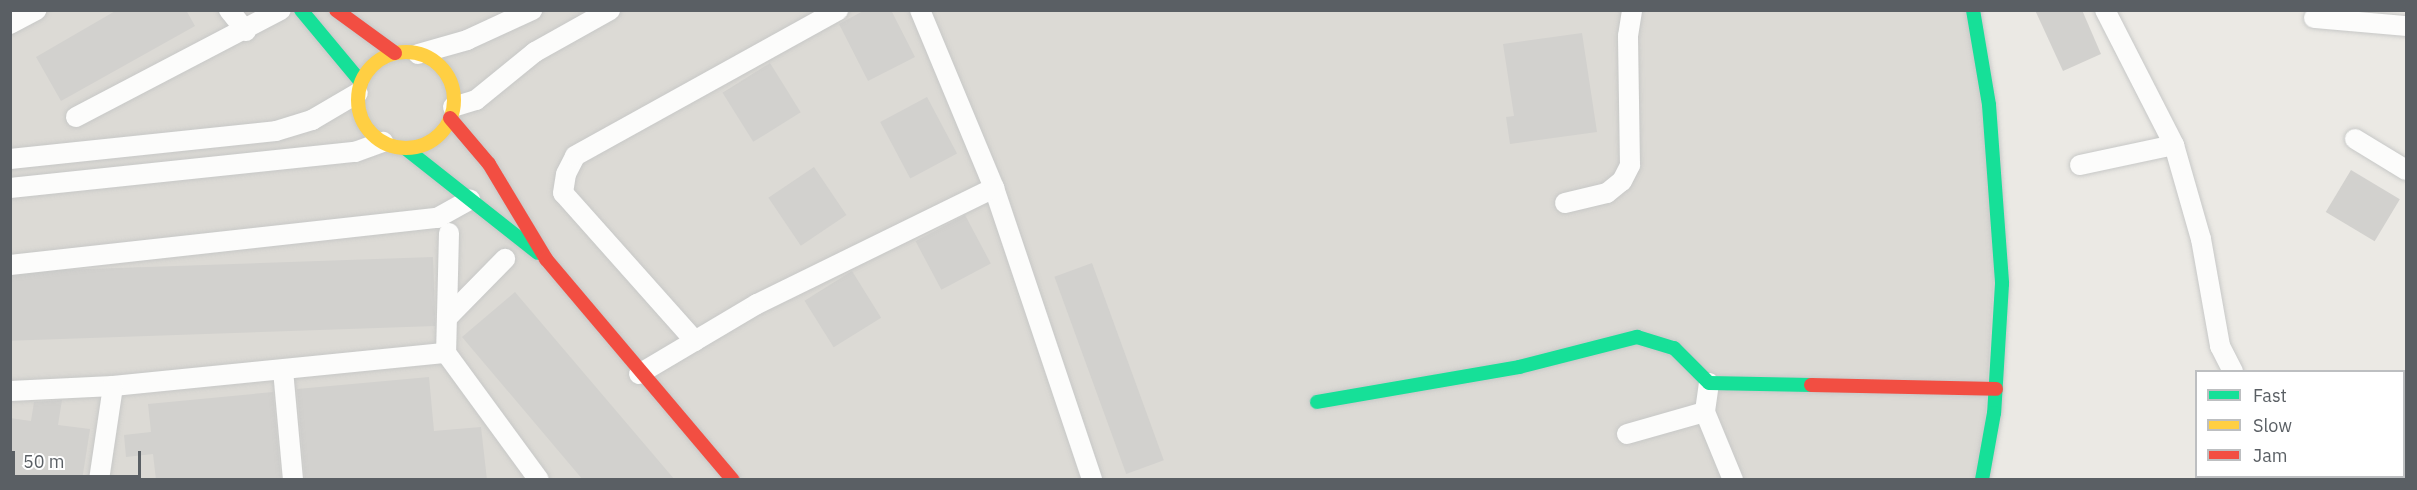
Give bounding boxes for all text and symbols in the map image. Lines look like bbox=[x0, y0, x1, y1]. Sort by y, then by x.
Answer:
legend bbox=[2195, 370, 2405, 478]
text: Fast bbox=[2253, 384, 2287, 407]
text: Slow bbox=[2253, 414, 2292, 437]
scale bar bbox=[15, 439, 144, 477]
text: Jam bbox=[2253, 444, 2288, 467]
text: 50 m bbox=[23, 450, 65, 473]

